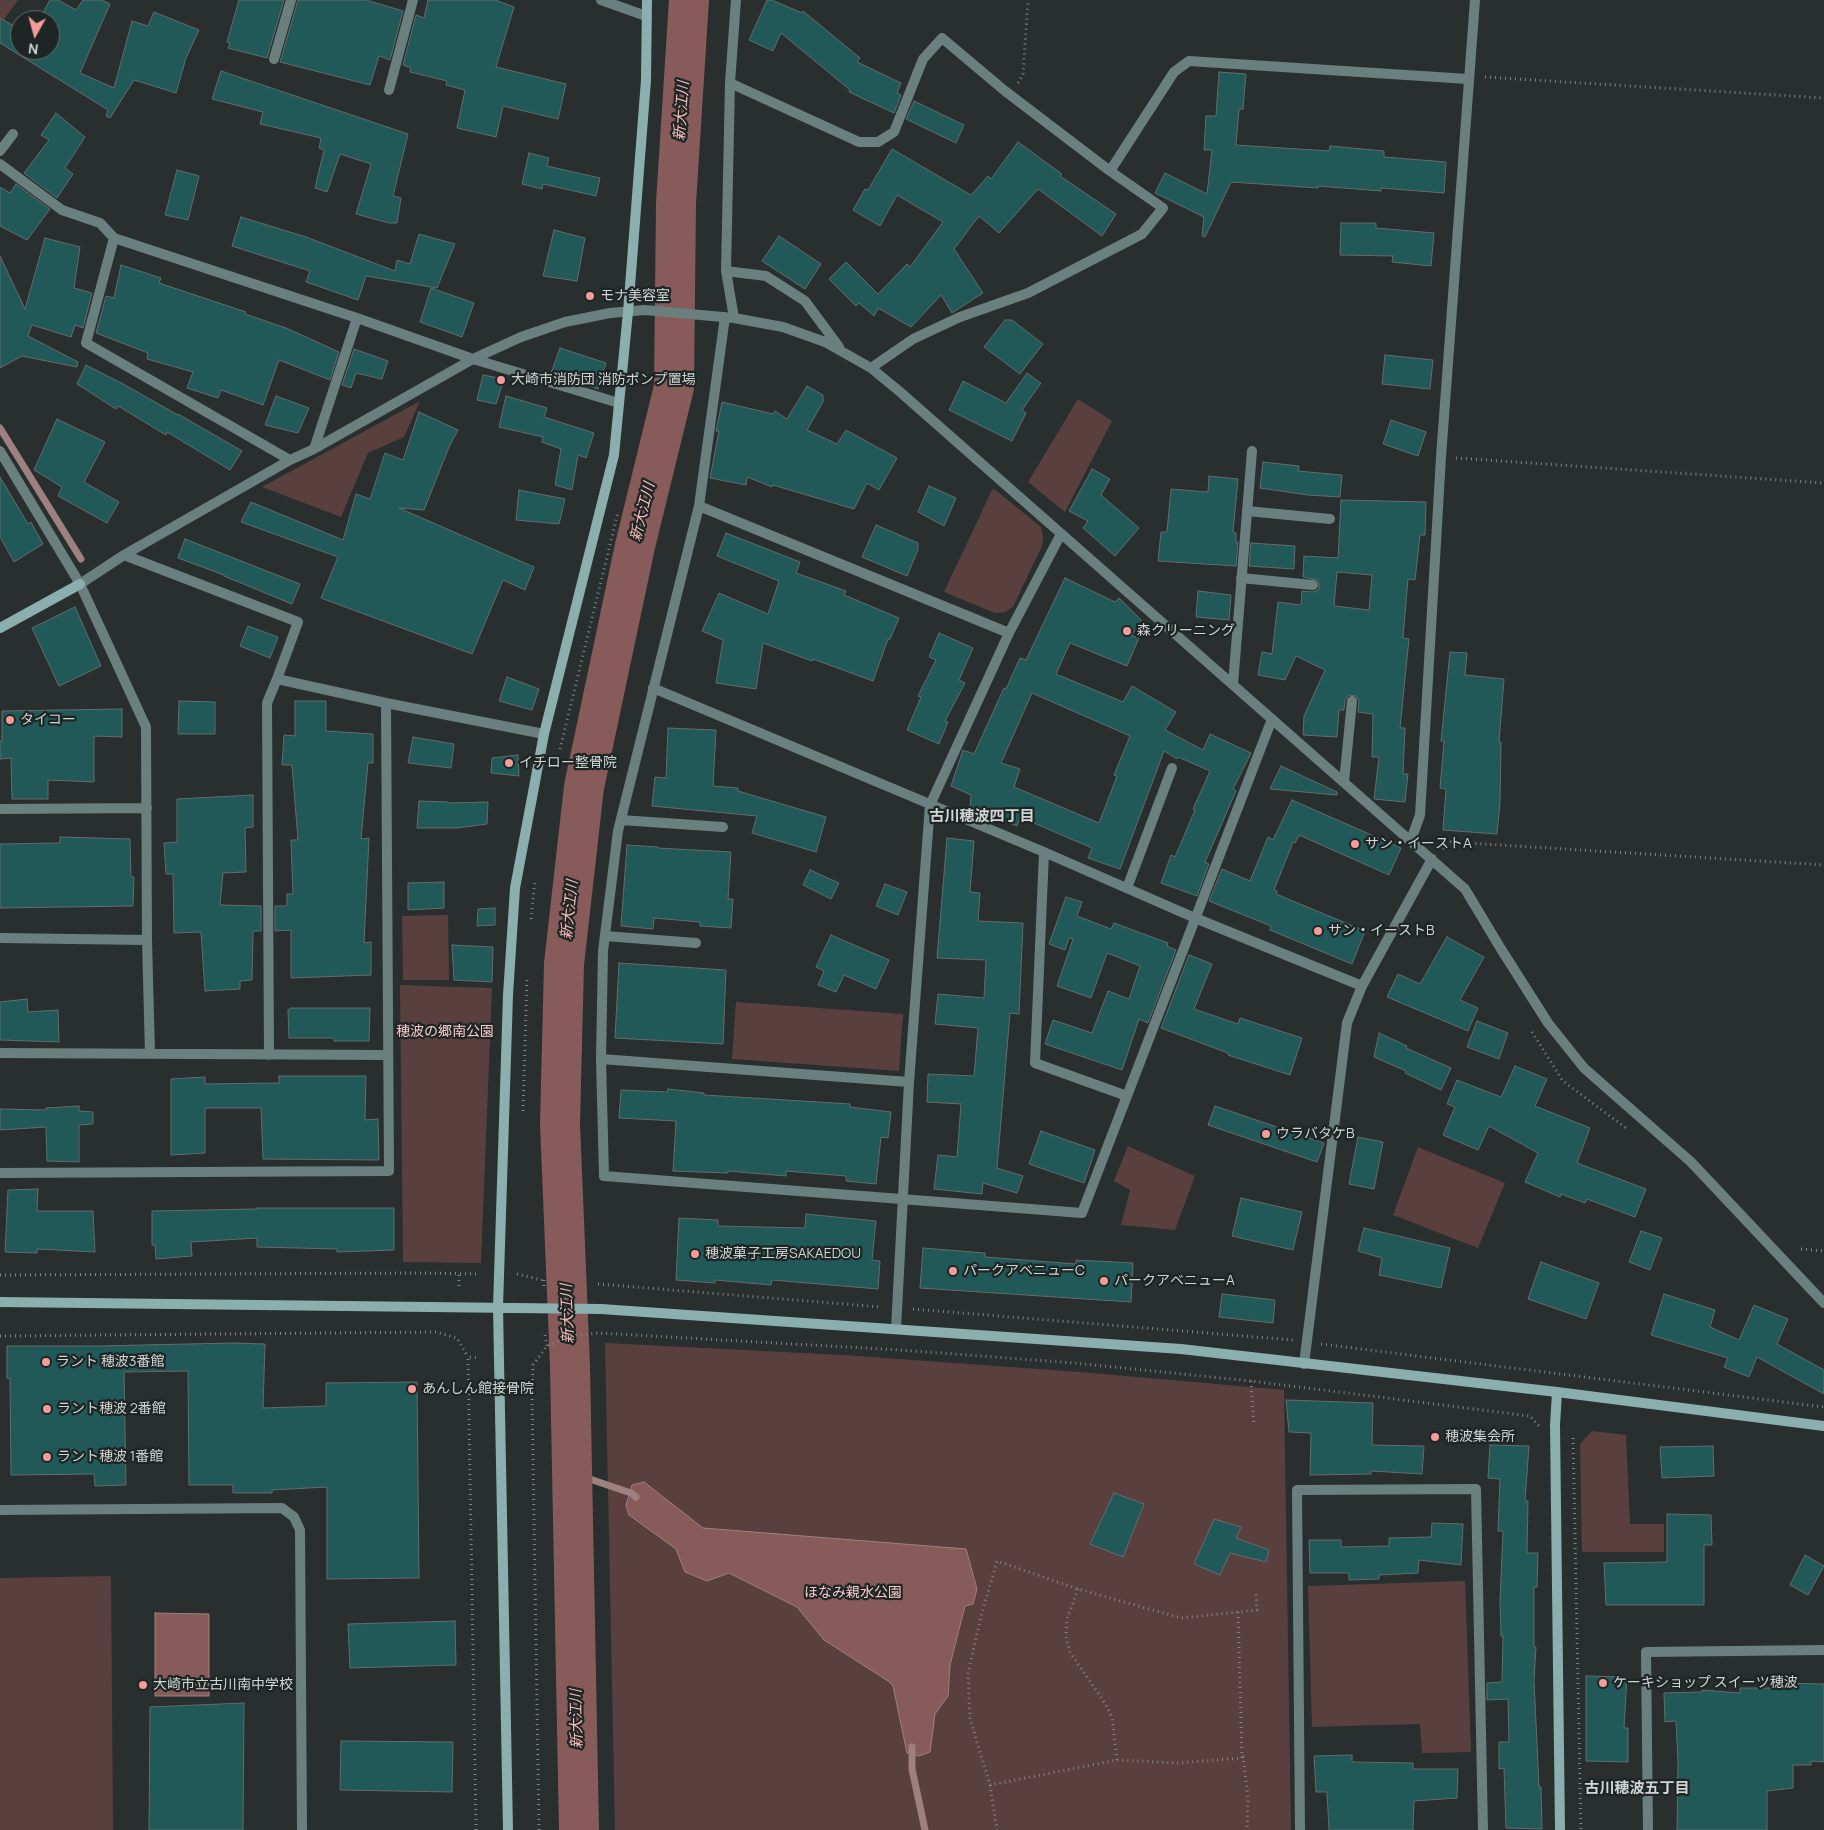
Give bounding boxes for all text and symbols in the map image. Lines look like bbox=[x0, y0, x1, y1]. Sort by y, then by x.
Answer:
north arrow bbox=[10, 10, 60, 60]
text: N bbox=[27, 39, 39, 59]
water label: 新大江川 bbox=[671, 80, 693, 142]
place label: モナ美容室 bbox=[600, 288, 670, 304]
marker: モナ美容室 bbox=[584, 290, 596, 302]
place label: 大崎市消防団 消防ポンプ置場 bbox=[511, 372, 696, 388]
marker: 大崎市消防団 消防ポンプ置場 bbox=[495, 374, 507, 386]
water label: 新大江川 bbox=[627, 481, 659, 543]
place label: 森クリーニング bbox=[1137, 623, 1235, 639]
marker: 森クリーニング bbox=[1121, 625, 1133, 637]
place label: タイコー bbox=[20, 712, 76, 728]
marker: タイコー bbox=[4, 714, 16, 726]
place label: イチロー整骨院 bbox=[519, 755, 617, 771]
marker: イチロー整骨院 bbox=[503, 757, 515, 769]
district label: 古川穂波四丁目 bbox=[930, 808, 1034, 826]
place label: サン・イーストA bbox=[1365, 836, 1472, 852]
marker: サン・イーストA bbox=[1349, 838, 1361, 850]
water label: 新大江川 bbox=[558, 879, 582, 941]
place label: サン・イーストB bbox=[1328, 923, 1435, 939]
marker: サン・イーストB bbox=[1312, 925, 1324, 937]
park label: 穂波の郷南公園 bbox=[396, 1024, 494, 1040]
place label: ウラバタケB bbox=[1276, 1126, 1355, 1142]
marker: ウラバタケB bbox=[1260, 1128, 1272, 1140]
place label: 穂波菓子工房SAKAEDOU bbox=[705, 1246, 861, 1262]
marker: 穂波菓子工房SAKAEDOU bbox=[689, 1248, 701, 1260]
place label: パークアベニューC bbox=[963, 1263, 1085, 1279]
marker: パークアベニューC bbox=[947, 1265, 959, 1277]
place label: パークアベニューA bbox=[1114, 1273, 1235, 1289]
marker: パークアベニューA bbox=[1098, 1275, 1110, 1287]
water label: 新大江川 bbox=[558, 1284, 578, 1344]
place label: ラント 穂波3番館 bbox=[56, 1354, 165, 1370]
marker: ラント 穂波3番館 bbox=[40, 1356, 52, 1368]
place label: あんしん館接骨院 bbox=[422, 1381, 534, 1397]
marker: あんしん館接骨院 bbox=[406, 1383, 418, 1395]
place label: ラント穂波 2番館 bbox=[57, 1401, 166, 1417]
marker: ラント穂波 2番館 bbox=[41, 1403, 53, 1415]
place label: 穂波集会所 bbox=[1445, 1429, 1515, 1445]
marker: 穂波集会所 bbox=[1429, 1431, 1441, 1443]
place label: ラント穂波 1番館 bbox=[57, 1449, 163, 1465]
marker: ラント穂波 1番館 bbox=[41, 1451, 53, 1463]
park label: ほなみ親水公園 bbox=[804, 1585, 902, 1601]
place label: ケーキショップ スイーツ穂波 bbox=[1613, 1675, 1798, 1691]
place label: 大崎市立古川南中学校 bbox=[153, 1677, 293, 1693]
marker: ケーキショップ スイーツ穂波 bbox=[1597, 1677, 1609, 1689]
marker: 大崎市立古川南中学校 bbox=[137, 1679, 149, 1691]
water label: 新大江川 bbox=[567, 1689, 587, 1749]
district label: 古川穂波五丁目 bbox=[1585, 1780, 1689, 1798]

